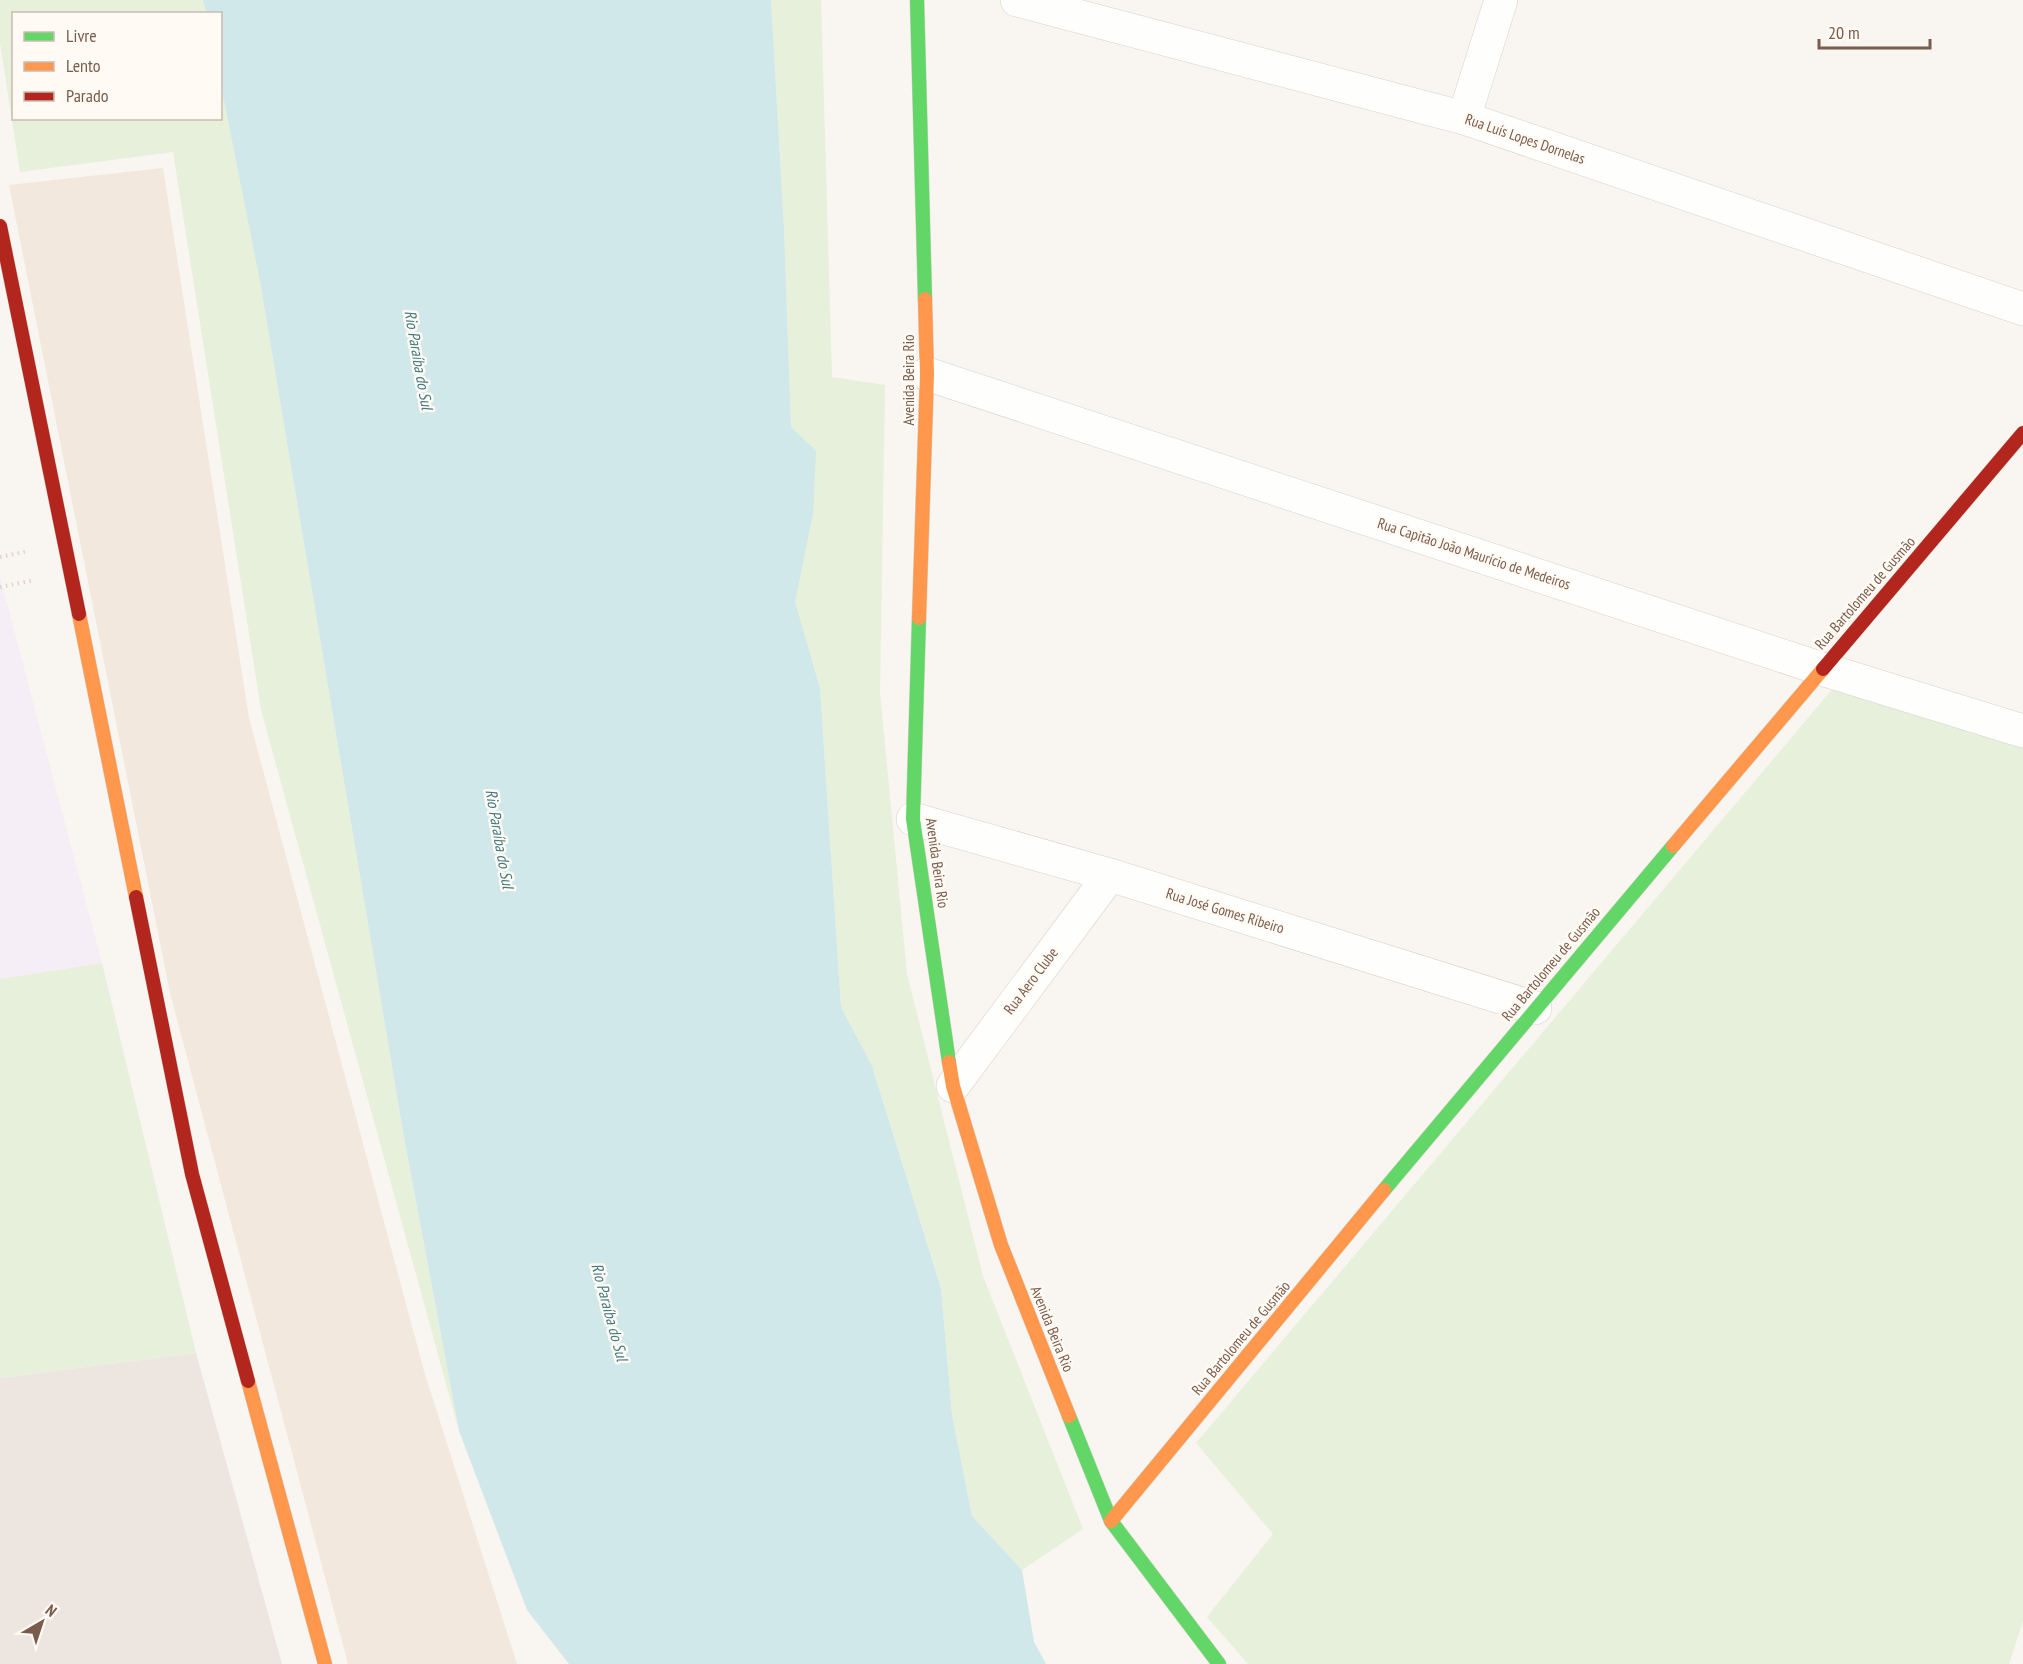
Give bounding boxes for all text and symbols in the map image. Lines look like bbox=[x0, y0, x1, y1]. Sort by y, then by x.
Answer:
legend bbox=[12, 12, 222, 120]
scale bar bbox=[1819, 12, 1930, 50]
text: 20 m bbox=[1828, 21, 1860, 44]
text: Livre bbox=[66, 24, 97, 47]
text: Lento bbox=[66, 54, 101, 77]
text: Parado bbox=[66, 84, 109, 107]
street label: Rua Luís Lopes Dornelas bbox=[1463, 109, 1588, 168]
water label: Rio Paraíba do Sul bbox=[400, 309, 438, 412]
street label: Avenida Beira Rio bbox=[899, 335, 918, 425]
street label: Rua Capitão João Maurício de Medeiros bbox=[1375, 513, 1573, 594]
street label: Rua Bartolomeu de Gusmão bbox=[1810, 532, 1919, 653]
water label: Rio Paraíba do Sul bbox=[481, 788, 519, 891]
street label: Avenida Beira Rio bbox=[922, 817, 953, 909]
street label: Rua José Gomes Ribeiro bbox=[1164, 884, 1287, 938]
street label: Rua Bartolomeu de Gusmão bbox=[1497, 903, 1604, 1025]
street label: Rua Aero Clube bbox=[999, 943, 1062, 1018]
water label: Rio Paraíba do Sul bbox=[587, 1261, 633, 1364]
street label: Rua Bartolomeu de Gusmão bbox=[1187, 1277, 1294, 1399]
street label: Avenida Beira Rio bbox=[1027, 1283, 1078, 1375]
north arrow bbox=[12, 1592, 72, 1652]
text: N bbox=[42, 1600, 61, 1621]

